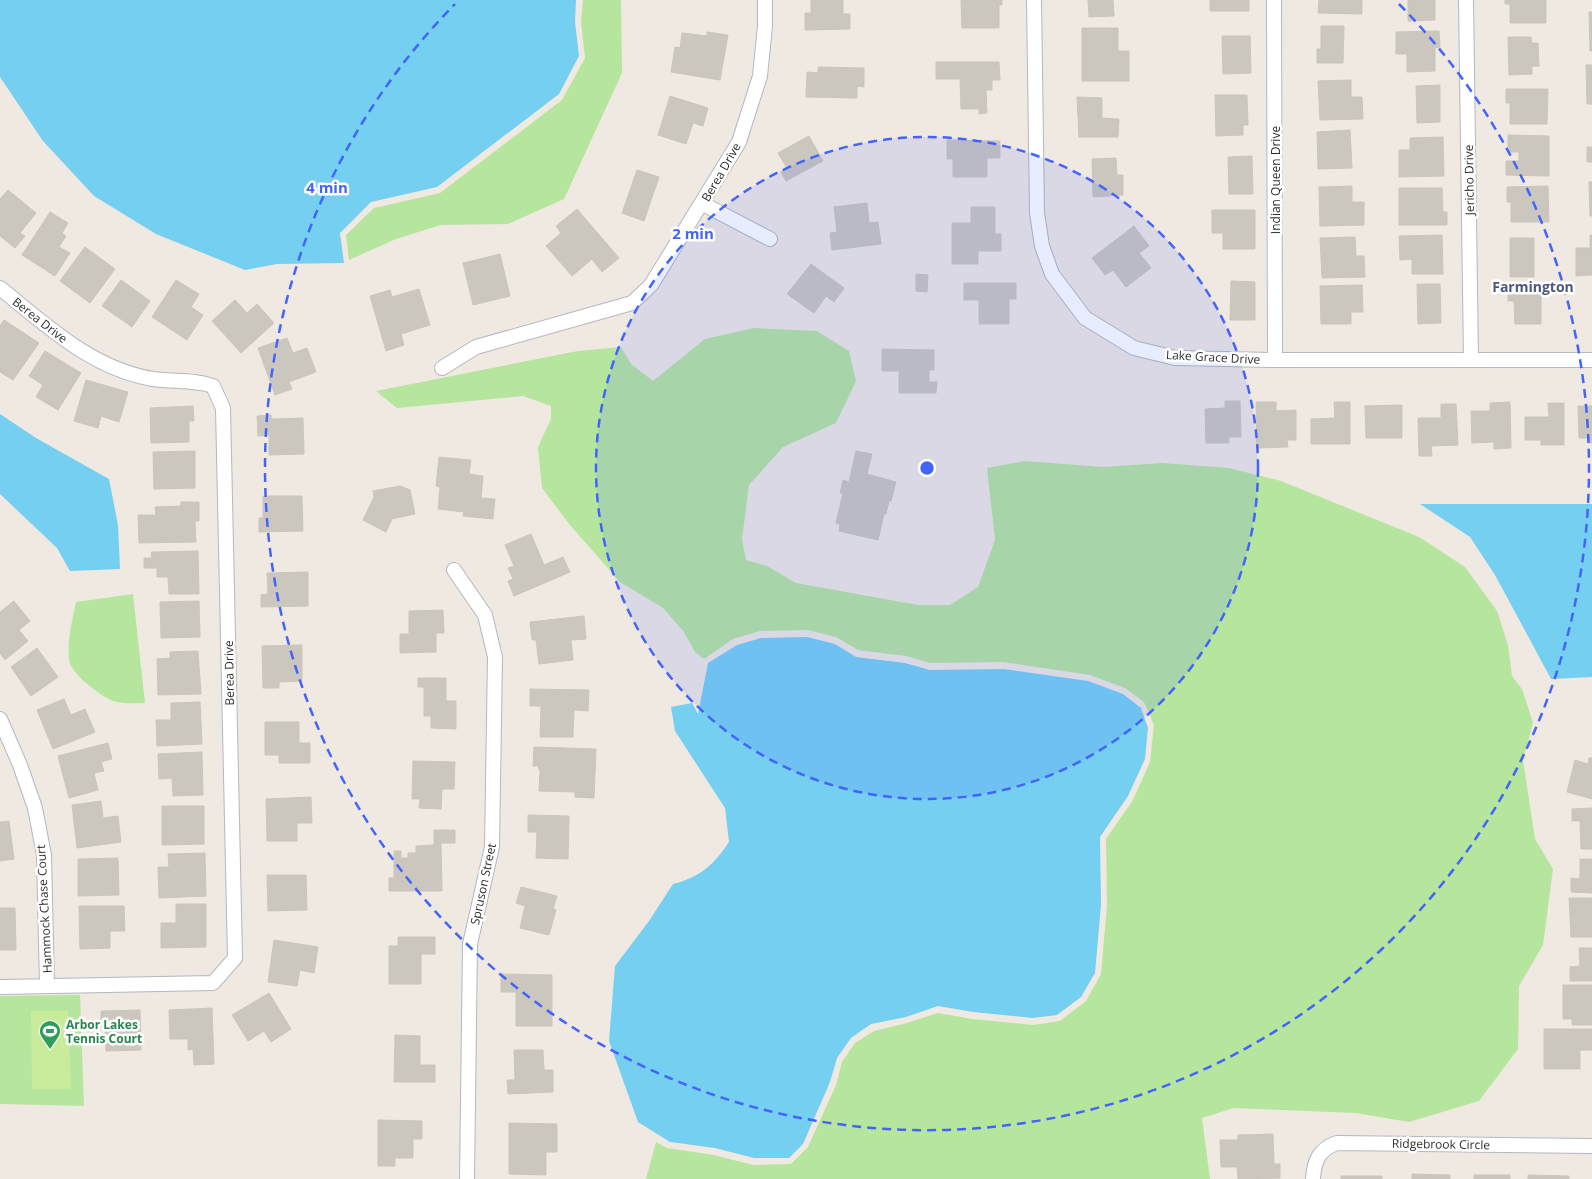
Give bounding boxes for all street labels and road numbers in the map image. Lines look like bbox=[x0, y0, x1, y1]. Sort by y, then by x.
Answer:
street label: Indian Queen Drive bbox=[1267, 126, 1284, 234]
street label: Berea Drive bbox=[697, 139, 745, 205]
street label: Jericho Drive bbox=[1460, 144, 1478, 217]
street label: Berea Drive bbox=[9, 293, 71, 347]
street label: Lake Grace Drive bbox=[1165, 346, 1261, 368]
street label: Berea Drive bbox=[220, 640, 238, 706]
street label: Spruson Street bbox=[466, 842, 500, 926]
street label: Hammock Chase Court bbox=[32, 844, 56, 974]
street label: Ridgebrook Circle bbox=[1392, 1135, 1490, 1153]

